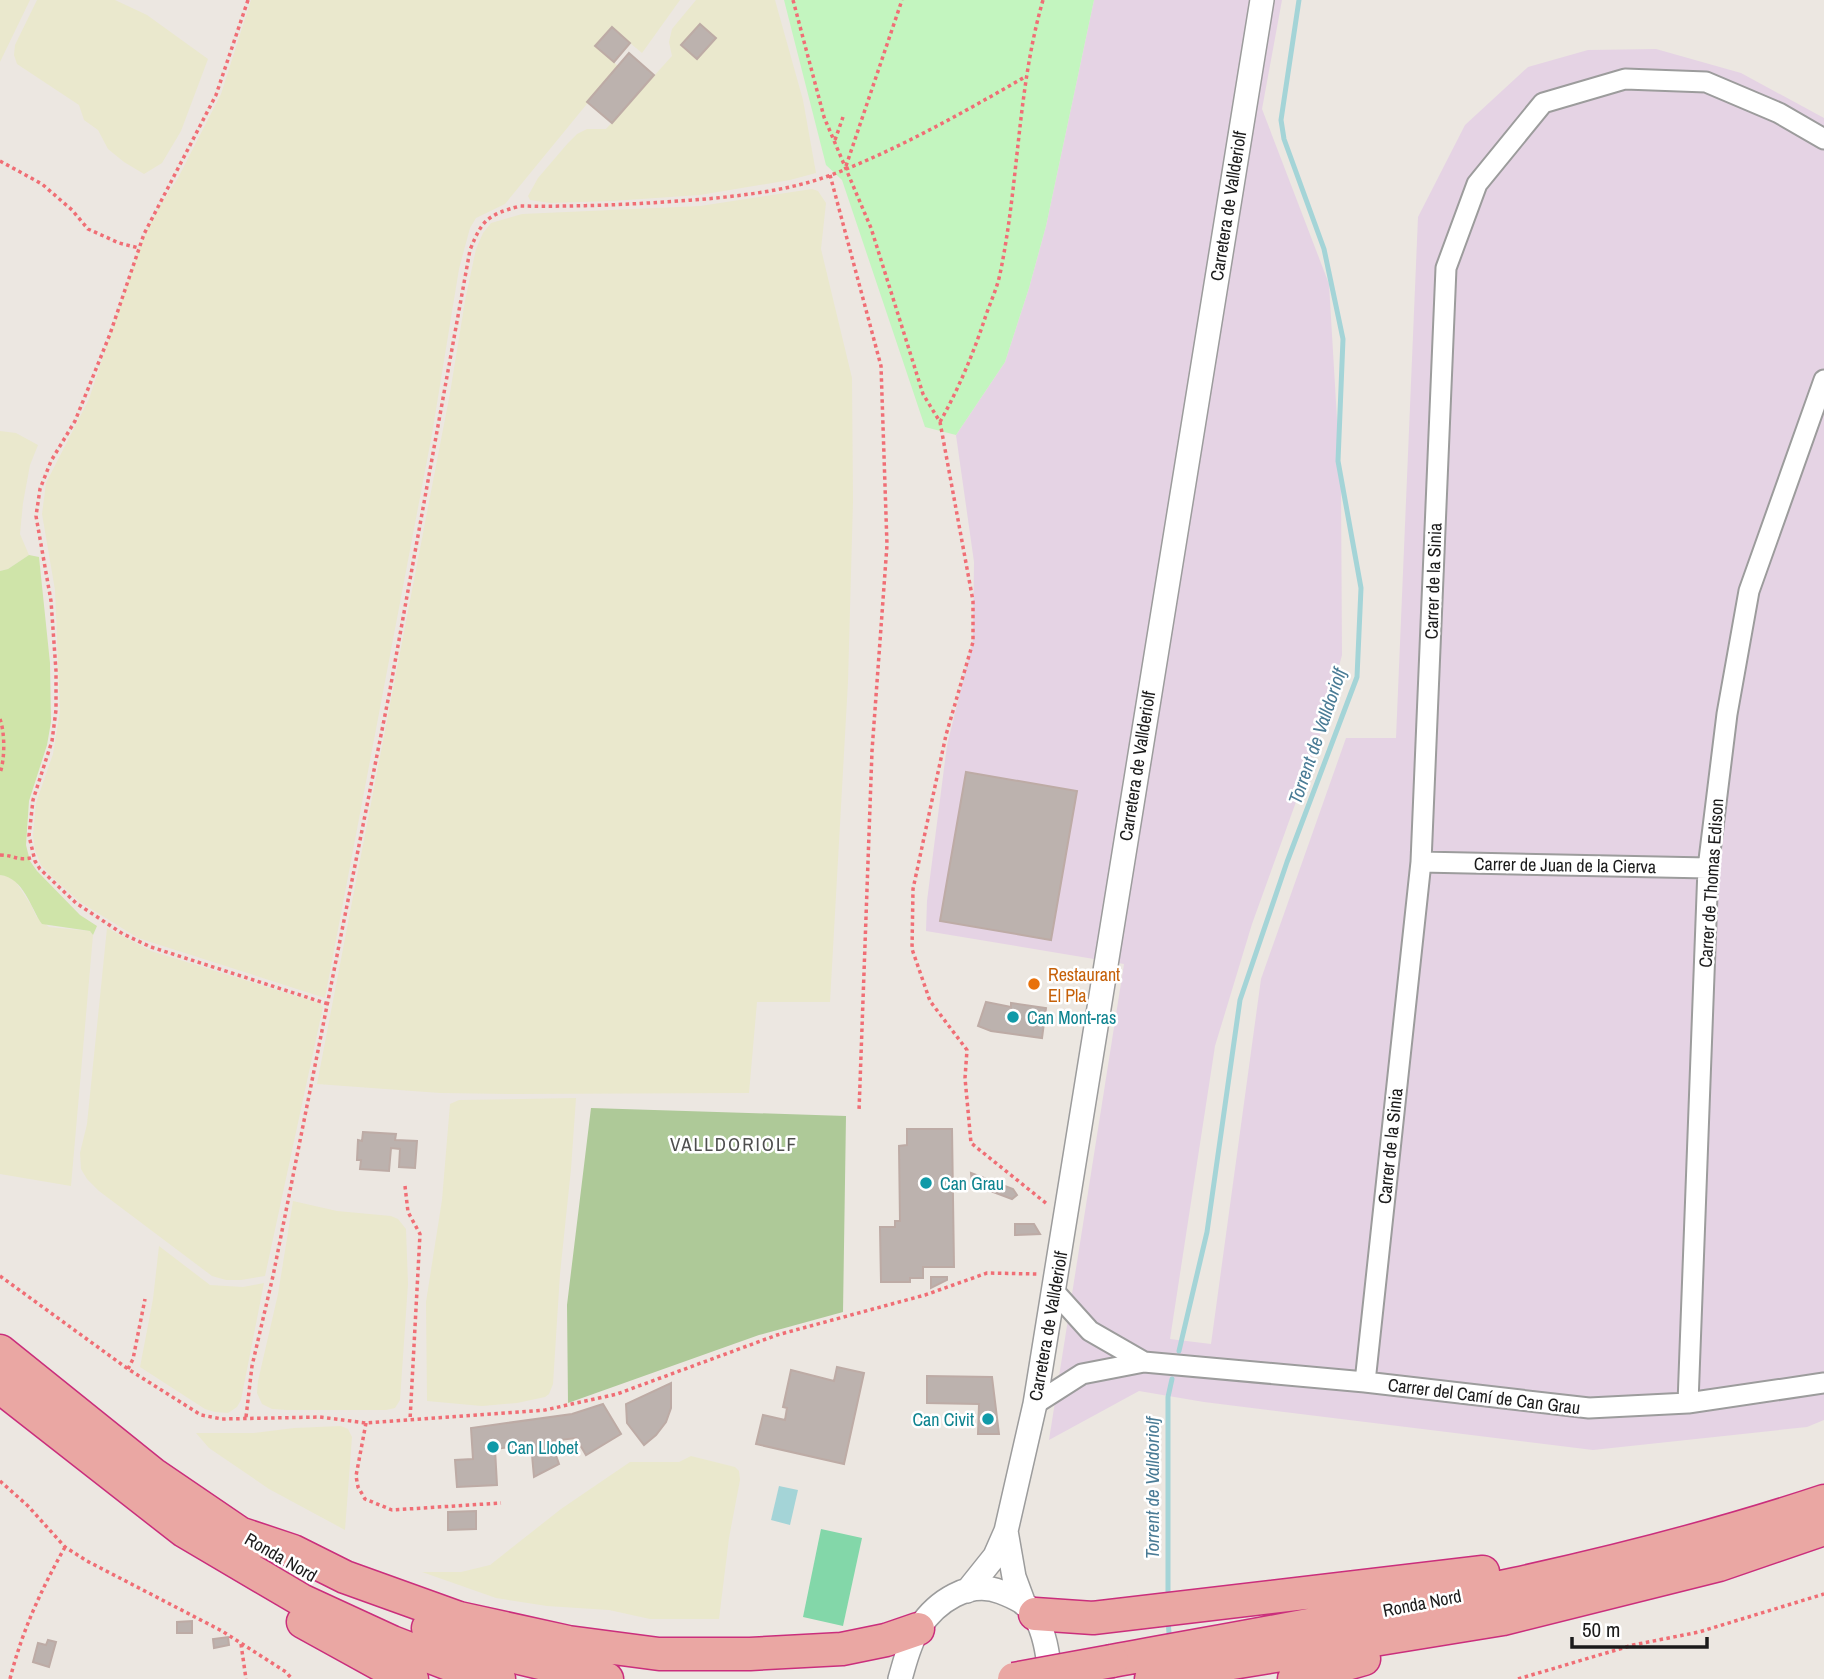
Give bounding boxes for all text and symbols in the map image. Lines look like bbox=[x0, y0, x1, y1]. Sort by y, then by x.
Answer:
street label: Carretera de Vallderiolf bbox=[1204, 128, 1252, 283]
street label: Carrer de la Sinia bbox=[1418, 522, 1448, 640]
water label: Torrent de Valldoriolf bbox=[1282, 663, 1353, 807]
street label: Carretera de Vallderiolf bbox=[1113, 688, 1161, 843]
street label: Carrer de Thomas Edison bbox=[1693, 798, 1729, 968]
street label: Carrer de Juan de la Cierva bbox=[1474, 851, 1656, 879]
place label: Restaurant El Pla bbox=[1048, 962, 1120, 1008]
marker: Restaurant El Pla bbox=[1026, 976, 1042, 992]
place label: Can Mont-ras bbox=[1027, 1005, 1116, 1030]
marker: Can Mont-ras bbox=[1005, 1009, 1021, 1025]
street label: Carrer de la Sinia bbox=[1371, 1087, 1409, 1205]
district label: VALLDORIOLF bbox=[670, 1131, 798, 1157]
place label: Can Grau bbox=[940, 1171, 1004, 1196]
marker: Can Grau bbox=[918, 1175, 934, 1191]
street label: Carretera de Vallderiolf bbox=[1023, 1248, 1074, 1403]
street label: Carrer del Camí de Can Grau bbox=[1386, 1372, 1582, 1420]
place label: Can Civit bbox=[912, 1407, 974, 1432]
marker: Can Civit bbox=[980, 1411, 996, 1427]
water label: Torrent de Valldoriolf bbox=[1139, 1415, 1165, 1559]
place label: Can Llobet bbox=[507, 1435, 578, 1460]
marker: Can Llobet bbox=[485, 1439, 501, 1455]
street label: Ronda Nord bbox=[240, 1526, 322, 1588]
street label: Ronda Nord bbox=[1381, 1583, 1463, 1623]
scale bar bbox=[1572, 1606, 1707, 1650]
text: 50 m bbox=[1582, 1615, 1620, 1644]

